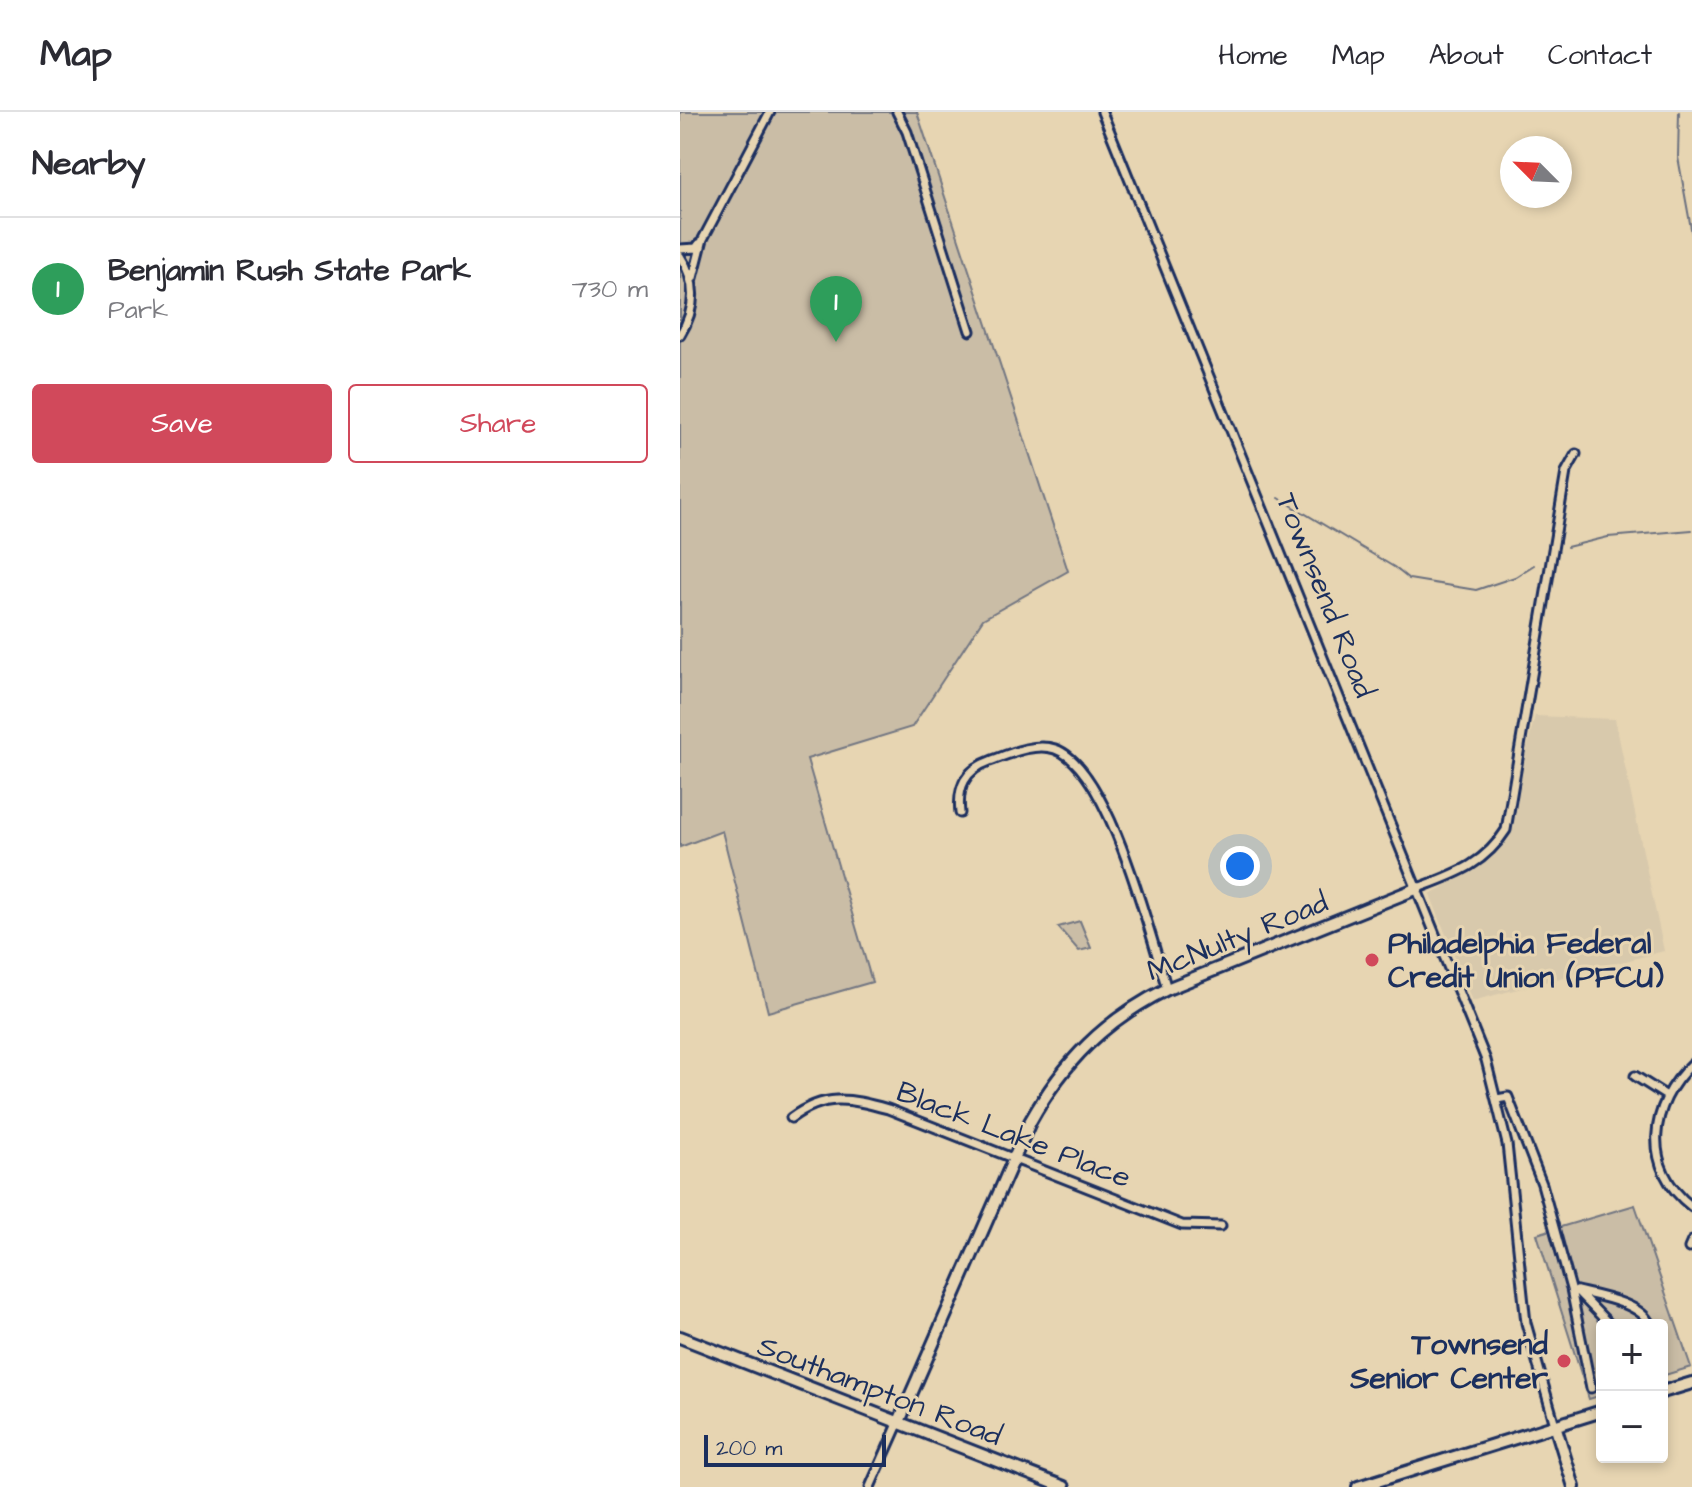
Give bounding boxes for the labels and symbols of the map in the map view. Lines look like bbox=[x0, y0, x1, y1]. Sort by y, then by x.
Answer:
north arrow bbox=[1500, 136, 1572, 208]
pin: 1 bbox=[810, 276, 862, 342]
street label: Townsend Road bbox=[1265, 487, 1385, 704]
your location bbox=[1220, 846, 1260, 886]
street label: McNulty Road bbox=[1140, 881, 1335, 993]
place label: Philadelphia Federal Credit Union (PFCU) bbox=[1388, 923, 1664, 999]
marker: Philadelphia Federal Credit Union (PFCU) bbox=[1363, 951, 1381, 969]
street label: Black Lake Place bbox=[890, 1071, 1137, 1199]
place label: Townsend Senior Center bbox=[1349, 1324, 1549, 1400]
street label: Southampton Road bbox=[751, 1325, 1008, 1457]
marker: Townsend Senior Center bbox=[1555, 1352, 1573, 1370]
scale bar bbox=[704, 1431, 886, 1467]

